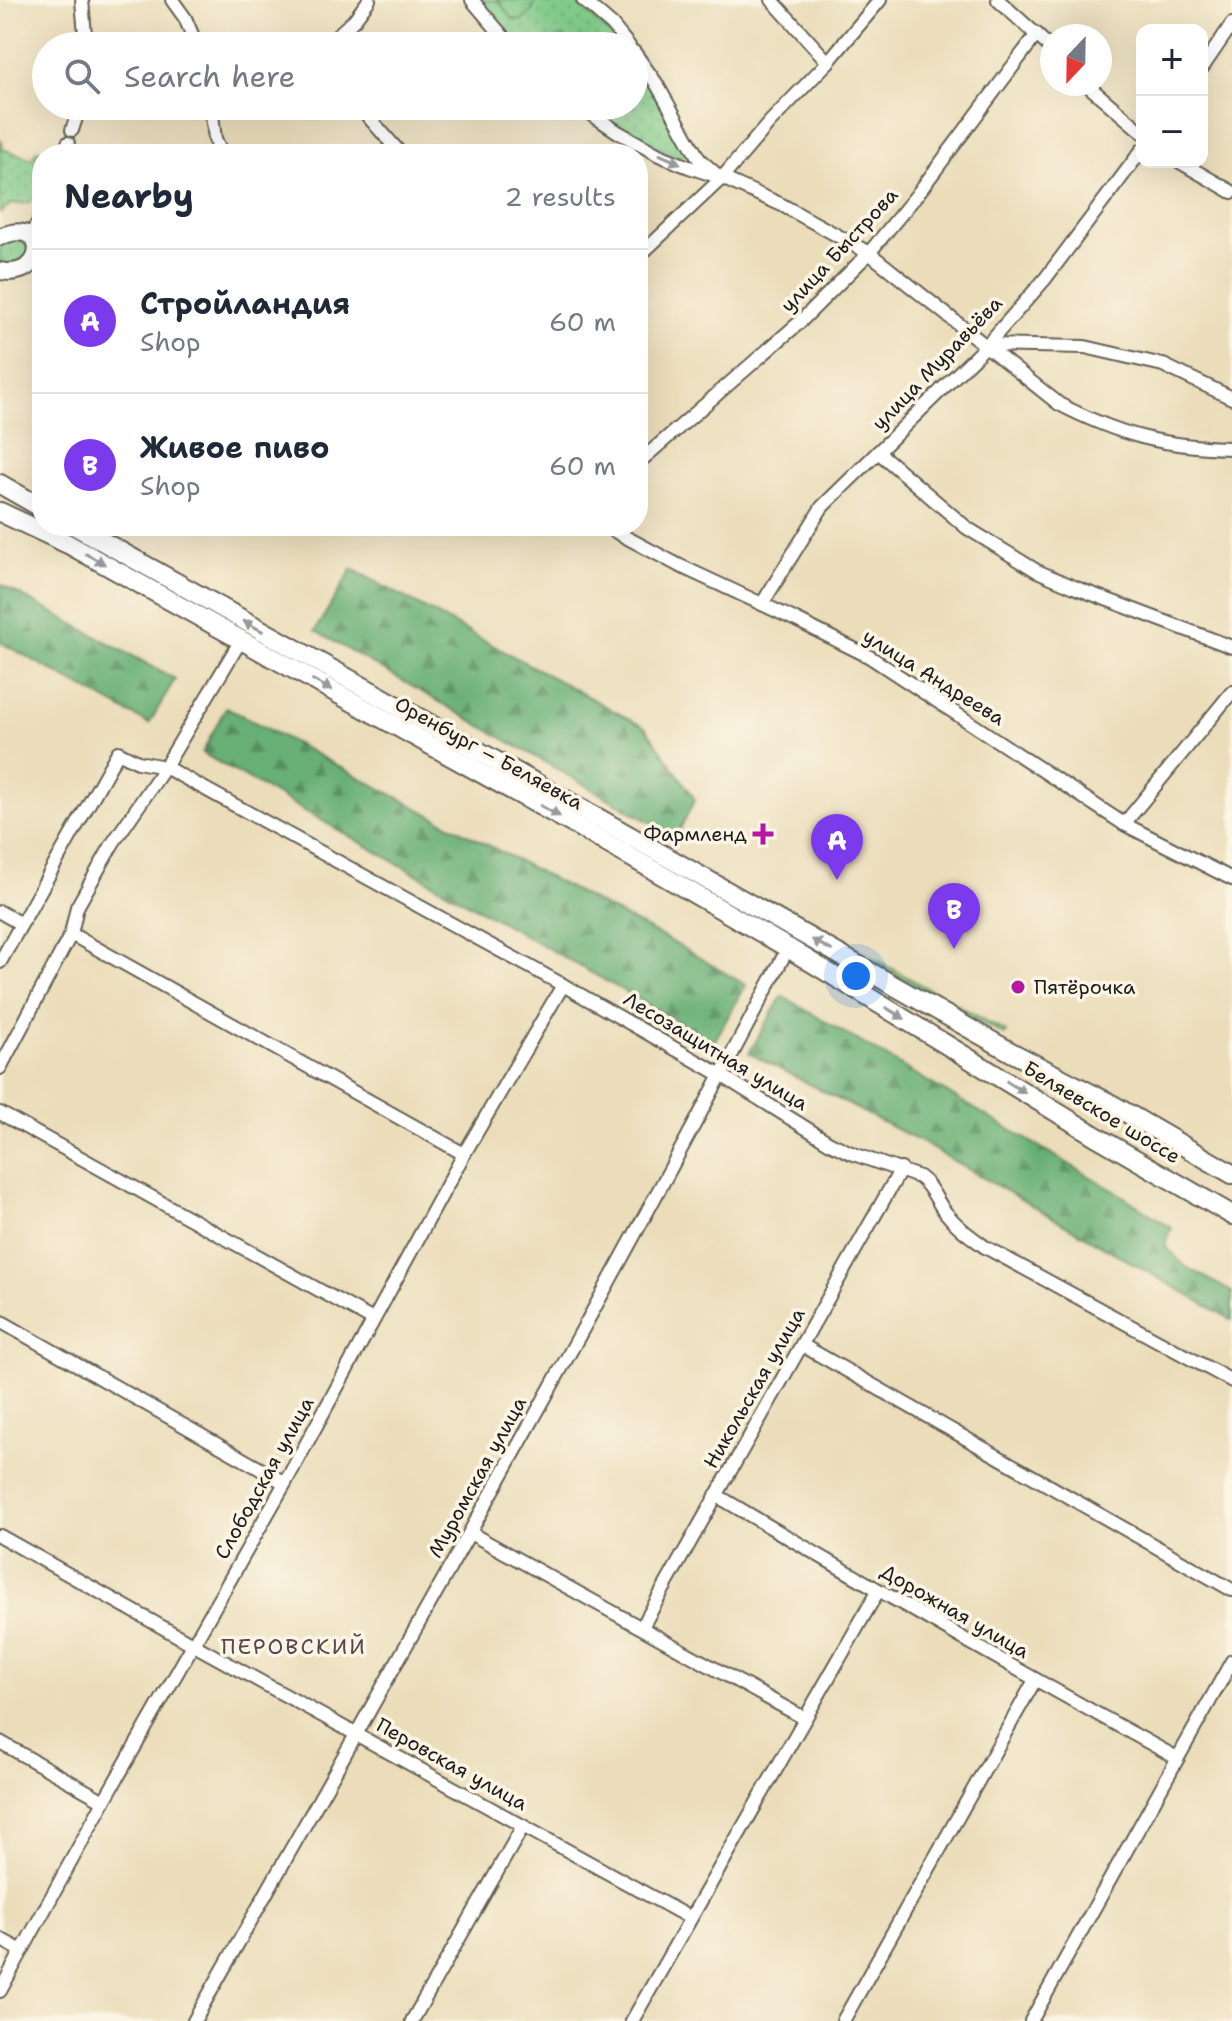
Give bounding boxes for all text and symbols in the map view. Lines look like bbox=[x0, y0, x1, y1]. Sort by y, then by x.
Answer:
north arrow bbox=[1040, 24, 1112, 96]
map controls bbox=[1136, 24, 1208, 168]
button: + bbox=[1136, 24, 1208, 96]
search box bbox=[32, 32, 648, 120]
icon: search bbox=[60, 54, 104, 98]
text: Search here bbox=[124, 56, 295, 97]
button: − bbox=[1136, 96, 1208, 168]
one-way arrow bbox=[658, 153, 682, 166]
text: Nearby bbox=[64, 173, 194, 219]
text: 2 results bbox=[504, 179, 616, 214]
street label: улица Быстрова bbox=[775, 182, 904, 318]
text: Стройландия bbox=[140, 283, 350, 324]
street label: улица Муравьёва bbox=[866, 290, 1008, 436]
text: A bbox=[80, 304, 100, 339]
text: 60 m bbox=[549, 304, 616, 339]
text: Shop bbox=[140, 324, 201, 359]
text: Живое пиво bbox=[140, 427, 330, 468]
text: B bbox=[82, 448, 98, 483]
text: 60 m bbox=[549, 448, 616, 483]
text: Shop bbox=[140, 468, 201, 503]
one-way arrow bbox=[84, 552, 106, 566]
one-way arrow bbox=[242, 619, 265, 633]
street label: улица Андреева bbox=[858, 623, 1010, 731]
one-way arrow bbox=[311, 678, 334, 692]
street label: Оренбург – Беляевка bbox=[390, 690, 588, 816]
one-way arrow bbox=[538, 805, 561, 818]
pin: A bbox=[811, 814, 863, 880]
place label: Фармленд bbox=[644, 821, 747, 847]
marker: Фармленд bbox=[754, 825, 772, 843]
pin: B bbox=[928, 883, 980, 949]
one-way arrow bbox=[811, 938, 833, 952]
your location bbox=[836, 956, 876, 996]
place label: Пятёрочка bbox=[1034, 974, 1136, 1000]
marker: Пятёрочка bbox=[1009, 978, 1027, 996]
street label: Лесозащитная улица bbox=[619, 986, 813, 1117]
one-way arrow bbox=[884, 1006, 906, 1020]
street label: Беляевское шоссе bbox=[1019, 1055, 1185, 1169]
one-way arrow bbox=[1005, 1080, 1027, 1094]
street label: Никольская улица bbox=[697, 1302, 811, 1473]
street label: Муромская улица bbox=[422, 1391, 532, 1562]
street label: Слободская улица bbox=[209, 1392, 320, 1564]
street label: Дорожная улица bbox=[876, 1558, 1034, 1664]
district label: ПЕРОВСКИЙ bbox=[221, 1632, 367, 1661]
street label: Перовская улица bbox=[372, 1712, 533, 1817]

